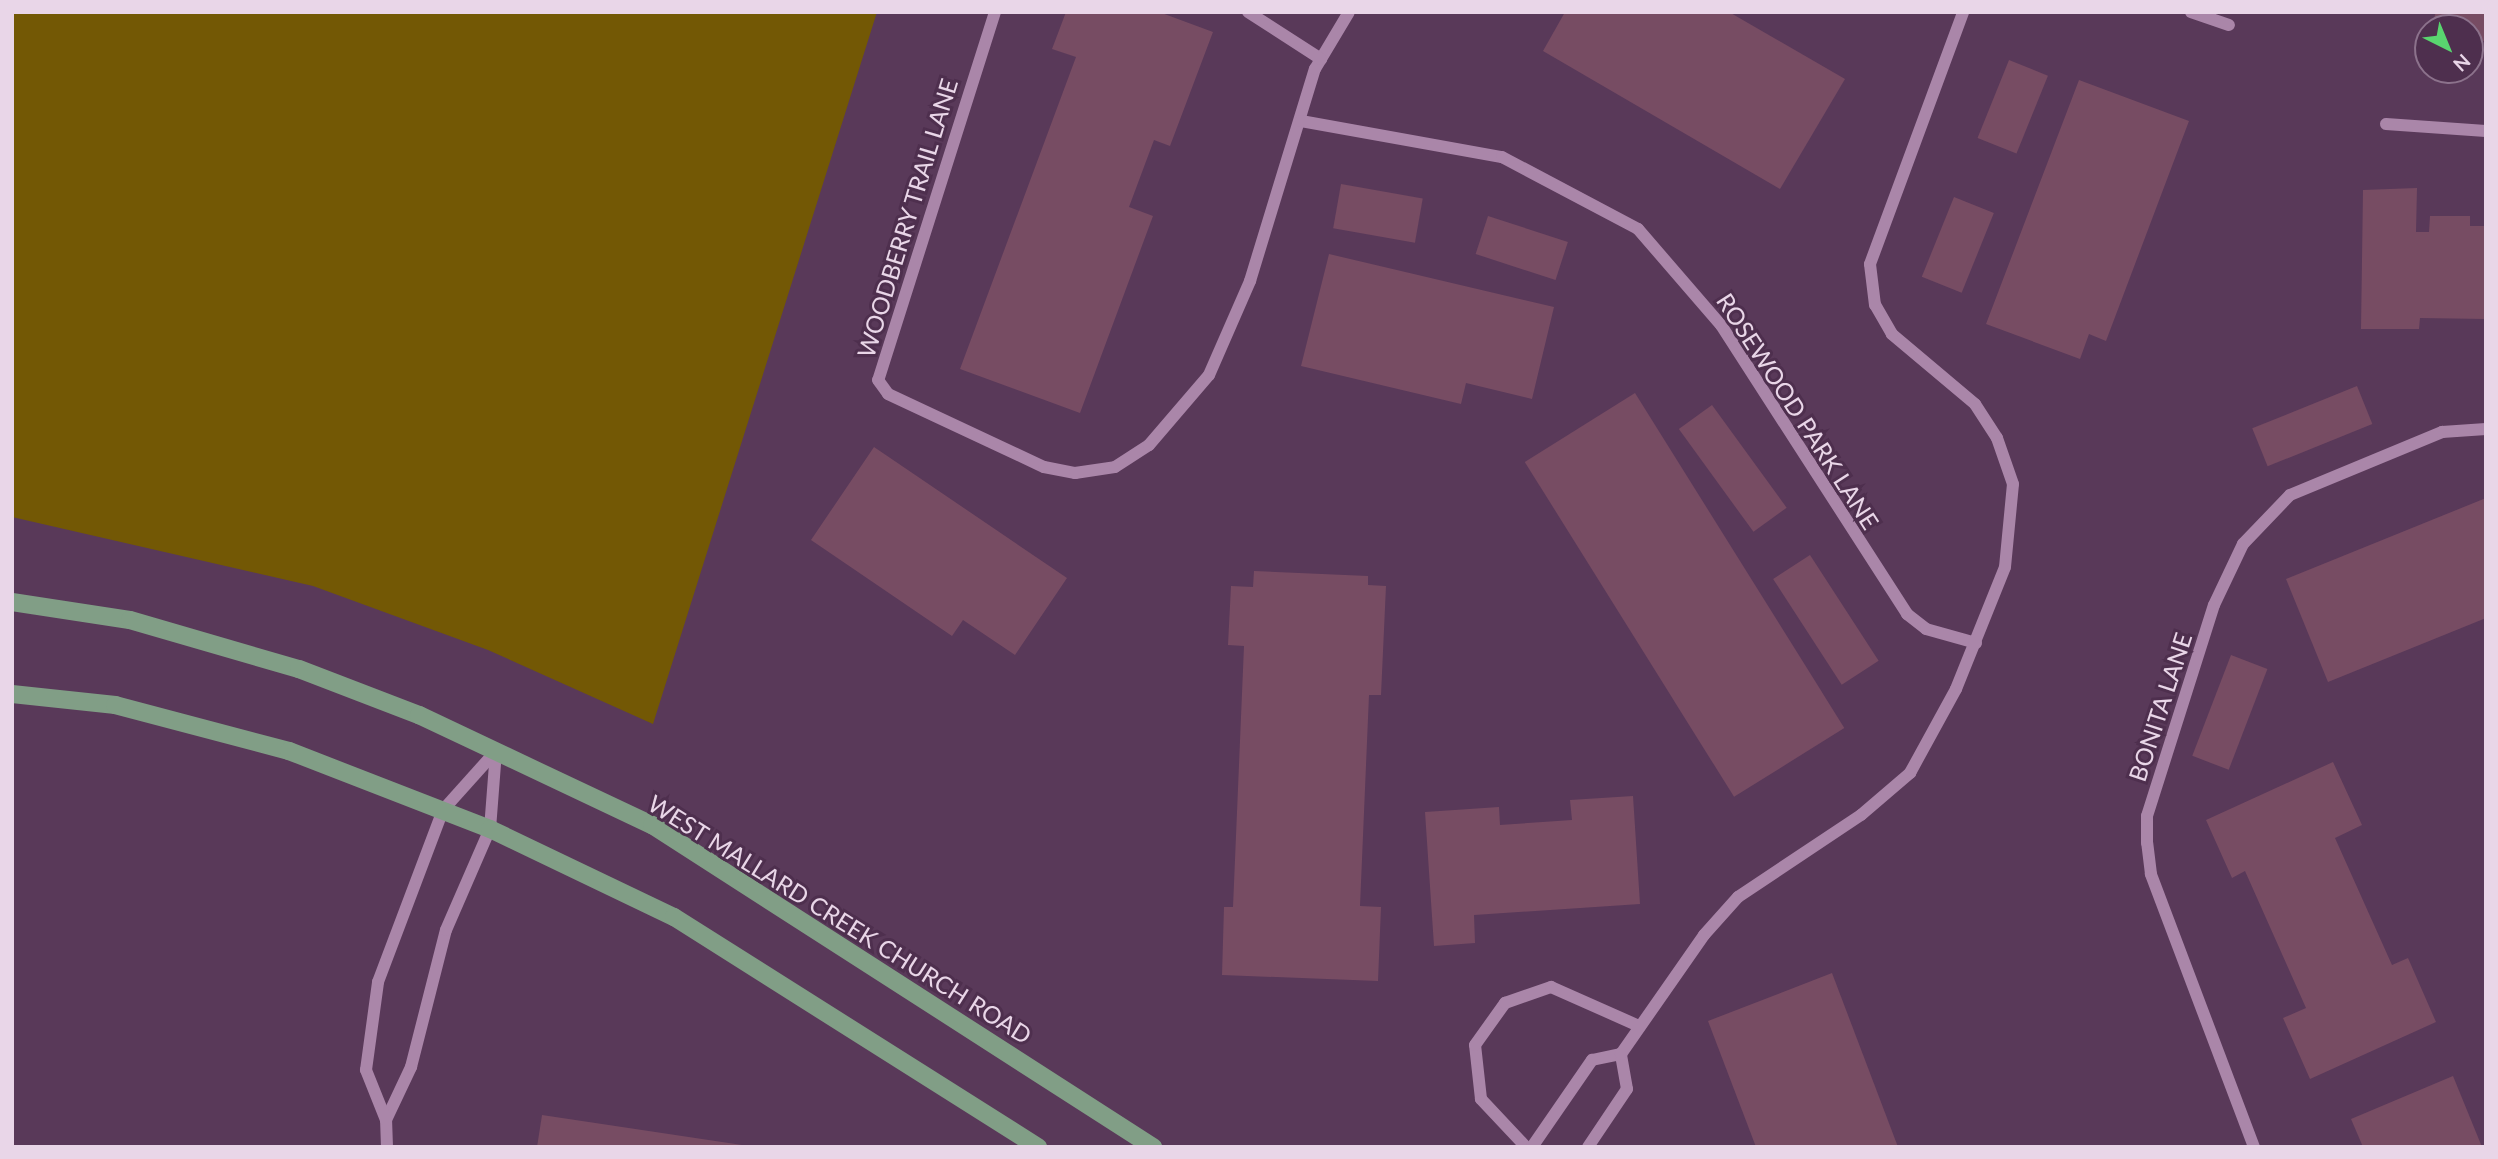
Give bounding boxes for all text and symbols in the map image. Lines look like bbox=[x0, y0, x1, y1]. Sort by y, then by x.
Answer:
north arrow bbox=[2414, 14, 2484, 84]
text: N bbox=[2449, 50, 2476, 77]
street label: WOODBERRY TRAIL LANE bbox=[850, 74, 964, 362]
street label: ROSEWOOD PARK LANE bbox=[1711, 288, 1885, 534]
street label: BONITA LANE bbox=[2122, 629, 2198, 785]
street label: WEST MALLARD CREEK CHURCH ROAD bbox=[643, 788, 1037, 1050]

